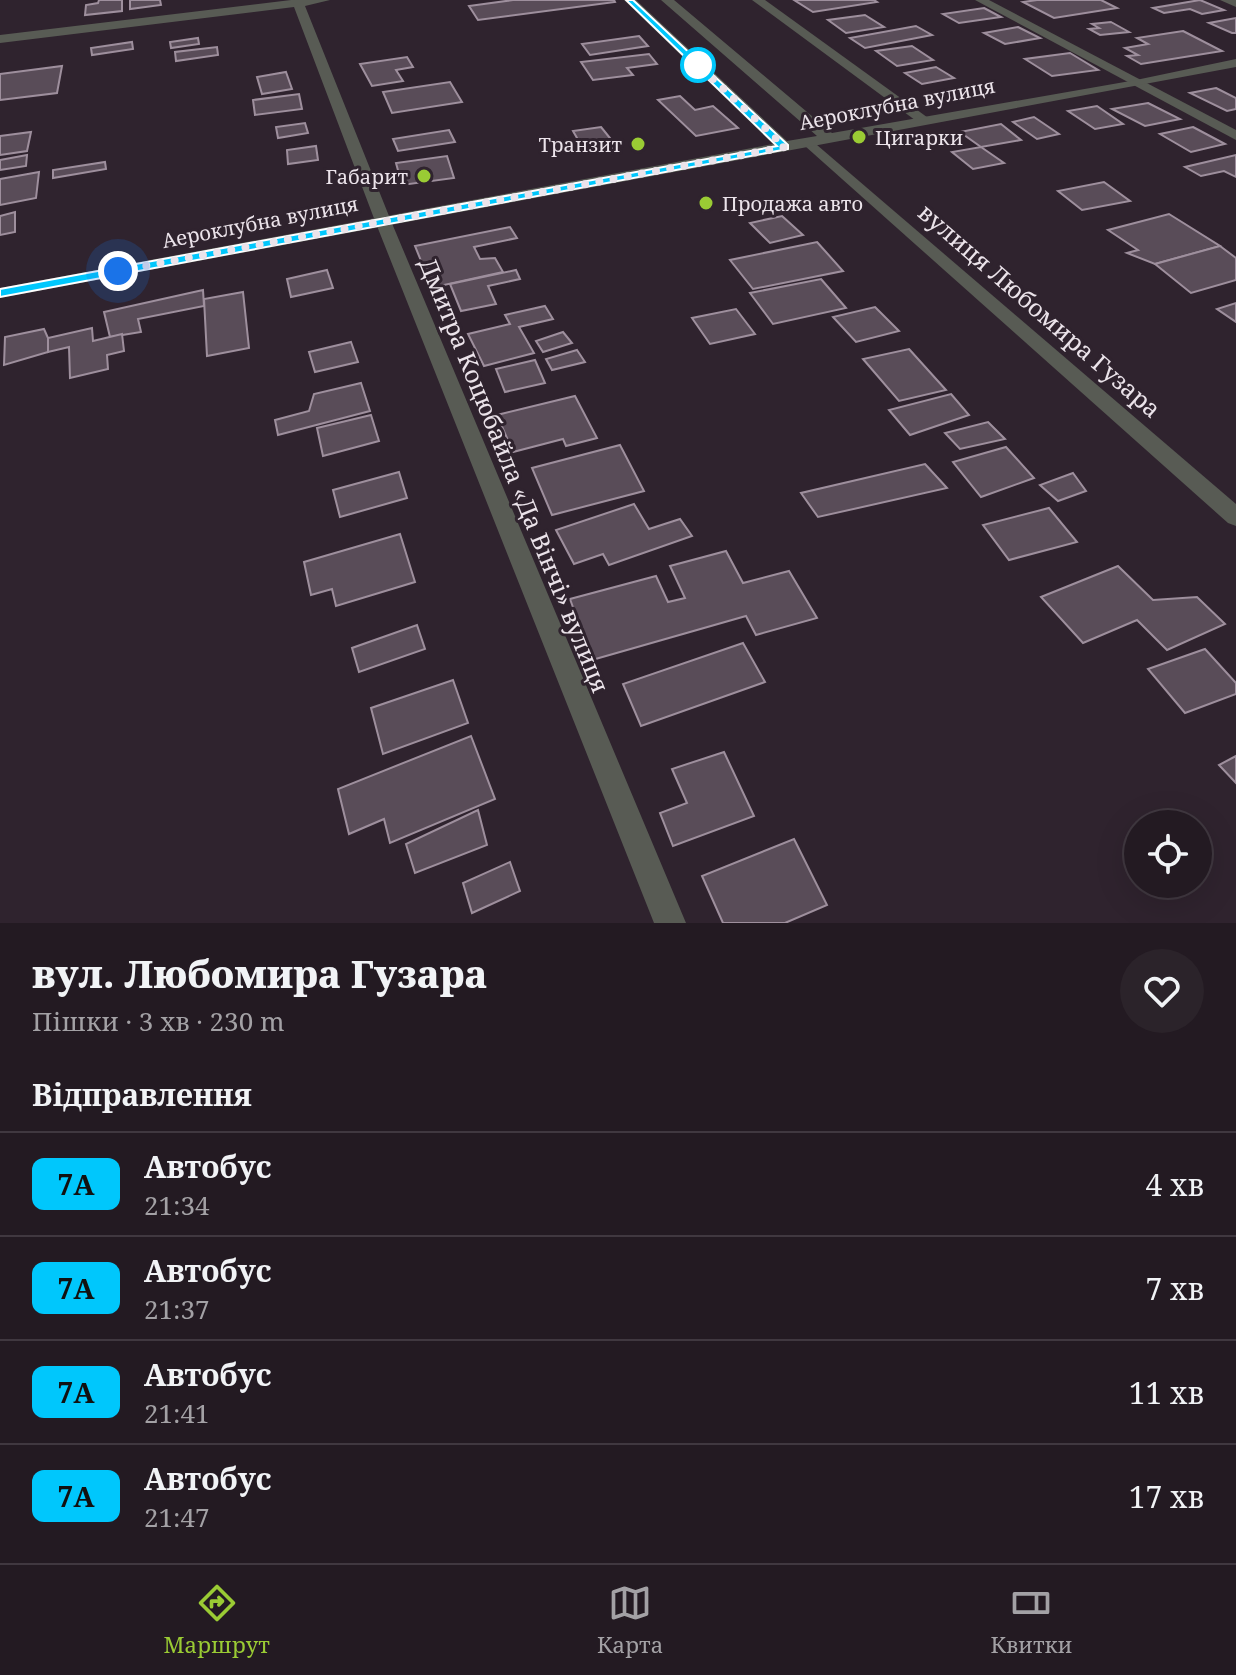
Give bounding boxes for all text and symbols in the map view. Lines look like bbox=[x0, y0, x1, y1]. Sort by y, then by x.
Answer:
unlabelled marker bbox=[681, 48, 715, 82]
street label: Аероклубна вулиця bbox=[797, 72, 997, 136]
place label: Цигарки bbox=[875, 124, 963, 151]
marker: Цигарки bbox=[850, 128, 868, 146]
place label: Транзит bbox=[538, 131, 622, 158]
marker: Транзит bbox=[629, 135, 647, 153]
place label: Габарит bbox=[325, 163, 408, 190]
marker: Габарит bbox=[415, 167, 433, 185]
street label: Аероклубна вулиця bbox=[160, 190, 360, 254]
place label: Продажа авто bbox=[722, 190, 863, 217]
marker: Продажа авто bbox=[697, 194, 715, 212]
street label: вулиця Любомира Гузара bbox=[912, 195, 1168, 425]
your location bbox=[98, 251, 138, 291]
street label: Дмитра Коцюбайла «Да Вінчі» вулиця bbox=[412, 253, 618, 697]
map controls bbox=[1124, 810, 1212, 898]
button: locate bbox=[1124, 810, 1212, 898]
text: вул. Любомира Гузара bbox=[32, 947, 487, 999]
button: heart bbox=[1120, 949, 1204, 1033]
text: Пішки · 3 хв · 230 m bbox=[32, 1003, 285, 1039]
text: Відправлення bbox=[32, 1074, 252, 1115]
text: Автобус bbox=[144, 1146, 271, 1187]
text: 4 хв bbox=[1146, 1164, 1204, 1205]
text: 7А bbox=[58, 1165, 94, 1203]
text: 21:34 bbox=[144, 1187, 210, 1223]
text: Автобус bbox=[144, 1250, 271, 1291]
text: 7 хв bbox=[1146, 1268, 1204, 1309]
text: 7А bbox=[58, 1269, 94, 1307]
text: 21:37 bbox=[144, 1291, 210, 1327]
text: Автобус bbox=[144, 1354, 271, 1395]
text: 11 хв bbox=[1129, 1372, 1204, 1413]
text: 7А bbox=[58, 1373, 94, 1411]
text: 21:41 bbox=[144, 1395, 210, 1431]
text: Автобус bbox=[144, 1458, 271, 1499]
text: 17 хв bbox=[1129, 1476, 1204, 1517]
text: 7А bbox=[58, 1477, 94, 1515]
text: 21:47 bbox=[144, 1499, 210, 1535]
tab: Маршрут bbox=[164, 1581, 270, 1659]
tab: Карта bbox=[597, 1581, 663, 1659]
tab: Квитки bbox=[990, 1581, 1072, 1659]

